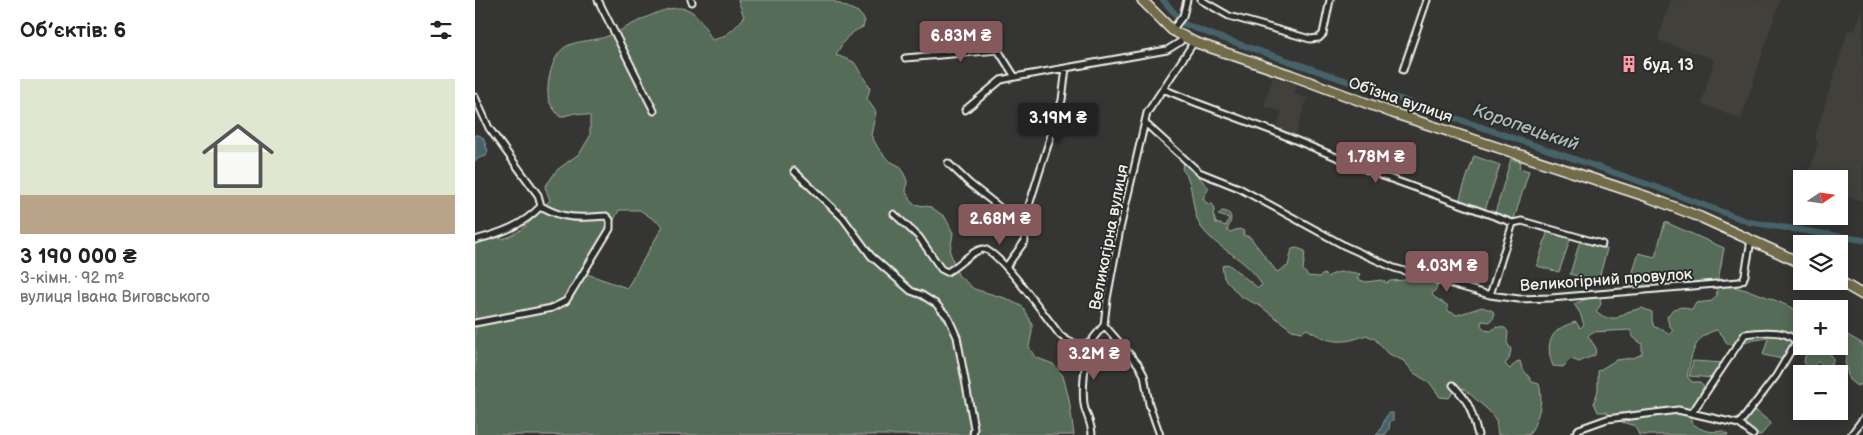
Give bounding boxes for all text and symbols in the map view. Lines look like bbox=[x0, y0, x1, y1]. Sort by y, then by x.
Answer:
icon: filters bbox=[427, 16, 455, 44]
text: Об’єктів: 6 bbox=[20, 18, 126, 43]
pin: 6.83M ₴ bbox=[915, 20, 1007, 63]
text: 6.83M ₴ bbox=[931, 27, 991, 46]
building icon: буд. 13 bbox=[1619, 54, 1639, 74]
place label: буд. 13 bbox=[1643, 56, 1694, 75]
street label: Обʼїзна вулиця bbox=[1346, 74, 1455, 127]
water label: Коропецький bbox=[1470, 100, 1581, 155]
pin: 3.19M ₴ bbox=[1012, 102, 1104, 145]
text: 3.19M ₴ bbox=[1029, 109, 1087, 128]
icon: home bbox=[193, 111, 283, 201]
pin: 1.78M ₴ bbox=[1330, 142, 1422, 184]
text: 1.78M ₴ bbox=[1347, 148, 1405, 167]
street label: Великогірна вулиця bbox=[1086, 163, 1133, 312]
north arrow bbox=[1793, 170, 1847, 225]
map controls bbox=[1793, 170, 1848, 420]
pin: 2.68M ₴ bbox=[954, 204, 1046, 246]
text: 2.68M ₴ bbox=[969, 210, 1031, 229]
button: layers bbox=[1793, 235, 1848, 290]
text: 3 190 000 ₴ bbox=[20, 244, 137, 269]
pin: 4.03M ₴ bbox=[1401, 250, 1493, 293]
text: 4.03M ₴ bbox=[1416, 257, 1478, 276]
street label: Великогірний провулок bbox=[1519, 265, 1693, 296]
text: 3-кімн. · 92 m² bbox=[20, 269, 124, 288]
text: вулиця Івана Виговського bbox=[20, 288, 210, 307]
button: + bbox=[1793, 300, 1848, 355]
pin: 3.2M ₴ bbox=[1053, 338, 1135, 381]
text: 3.2M ₴ bbox=[1068, 345, 1120, 364]
button: − bbox=[1793, 365, 1848, 420]

